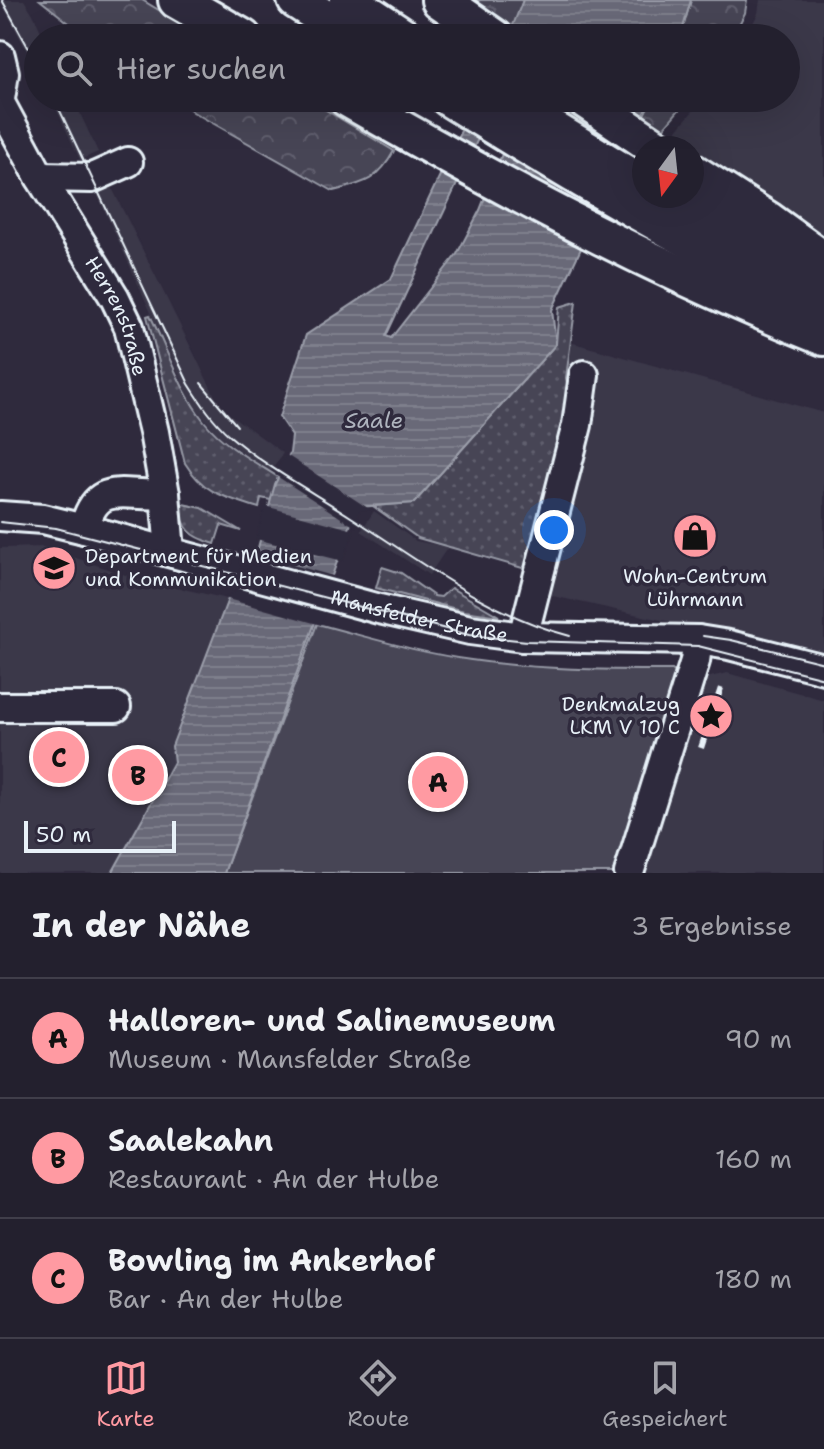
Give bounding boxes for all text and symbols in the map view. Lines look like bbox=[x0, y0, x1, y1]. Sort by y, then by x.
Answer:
search box bbox=[24, 24, 800, 112]
icon: search bbox=[52, 46, 96, 90]
text: Hier suchen bbox=[116, 48, 286, 89]
north arrow bbox=[632, 136, 704, 208]
street label: Herrenstraße bbox=[79, 251, 153, 378]
water label: Saale bbox=[345, 406, 403, 435]
your location bbox=[534, 510, 574, 550]
shop icon: Wohn-Centrum Lührmann bbox=[671, 512, 719, 560]
place label: Department für Medien und Kommunikation bbox=[85, 543, 312, 592]
school or university icon: Department für Medien und Kommunikation bbox=[30, 544, 78, 592]
place label: Wohn-Centrum Lührmann bbox=[623, 563, 767, 612]
street label: Mansfelder Straße bbox=[328, 584, 509, 648]
place label: Denkmalzug LKM V 10 C bbox=[562, 691, 680, 740]
place icon: Denkmalzug LKM V 10 C bbox=[687, 692, 735, 740]
pin: C bbox=[33, 727, 85, 787]
pin: B bbox=[112, 745, 164, 805]
pin: A bbox=[412, 752, 464, 812]
scale bar bbox=[24, 817, 176, 853]
text: 50 m bbox=[36, 820, 91, 849]
text: In der Nähe bbox=[32, 902, 251, 948]
text: 3 Ergebnisse bbox=[631, 908, 792, 943]
text: Halloren- und Salinemuseum bbox=[108, 1000, 555, 1041]
text: A bbox=[48, 1021, 68, 1056]
text: 90 m bbox=[725, 1021, 792, 1056]
text: Museum · Mansfelder Straße bbox=[108, 1041, 472, 1076]
text: Saalekahn bbox=[108, 1120, 273, 1161]
text: B bbox=[50, 1141, 66, 1176]
text: 160 m bbox=[715, 1141, 792, 1176]
text: Restaurant · An der Hulbe bbox=[108, 1161, 439, 1196]
text: Bowling im Ankerhof bbox=[108, 1240, 435, 1281]
text: C bbox=[50, 1261, 66, 1296]
text: 180 m bbox=[714, 1261, 792, 1296]
text: Bar · An der Hulbe bbox=[108, 1281, 343, 1316]
tab: Karte bbox=[96, 1356, 155, 1433]
tab: Route bbox=[348, 1356, 409, 1433]
tab: Gespeichert bbox=[602, 1356, 728, 1433]

